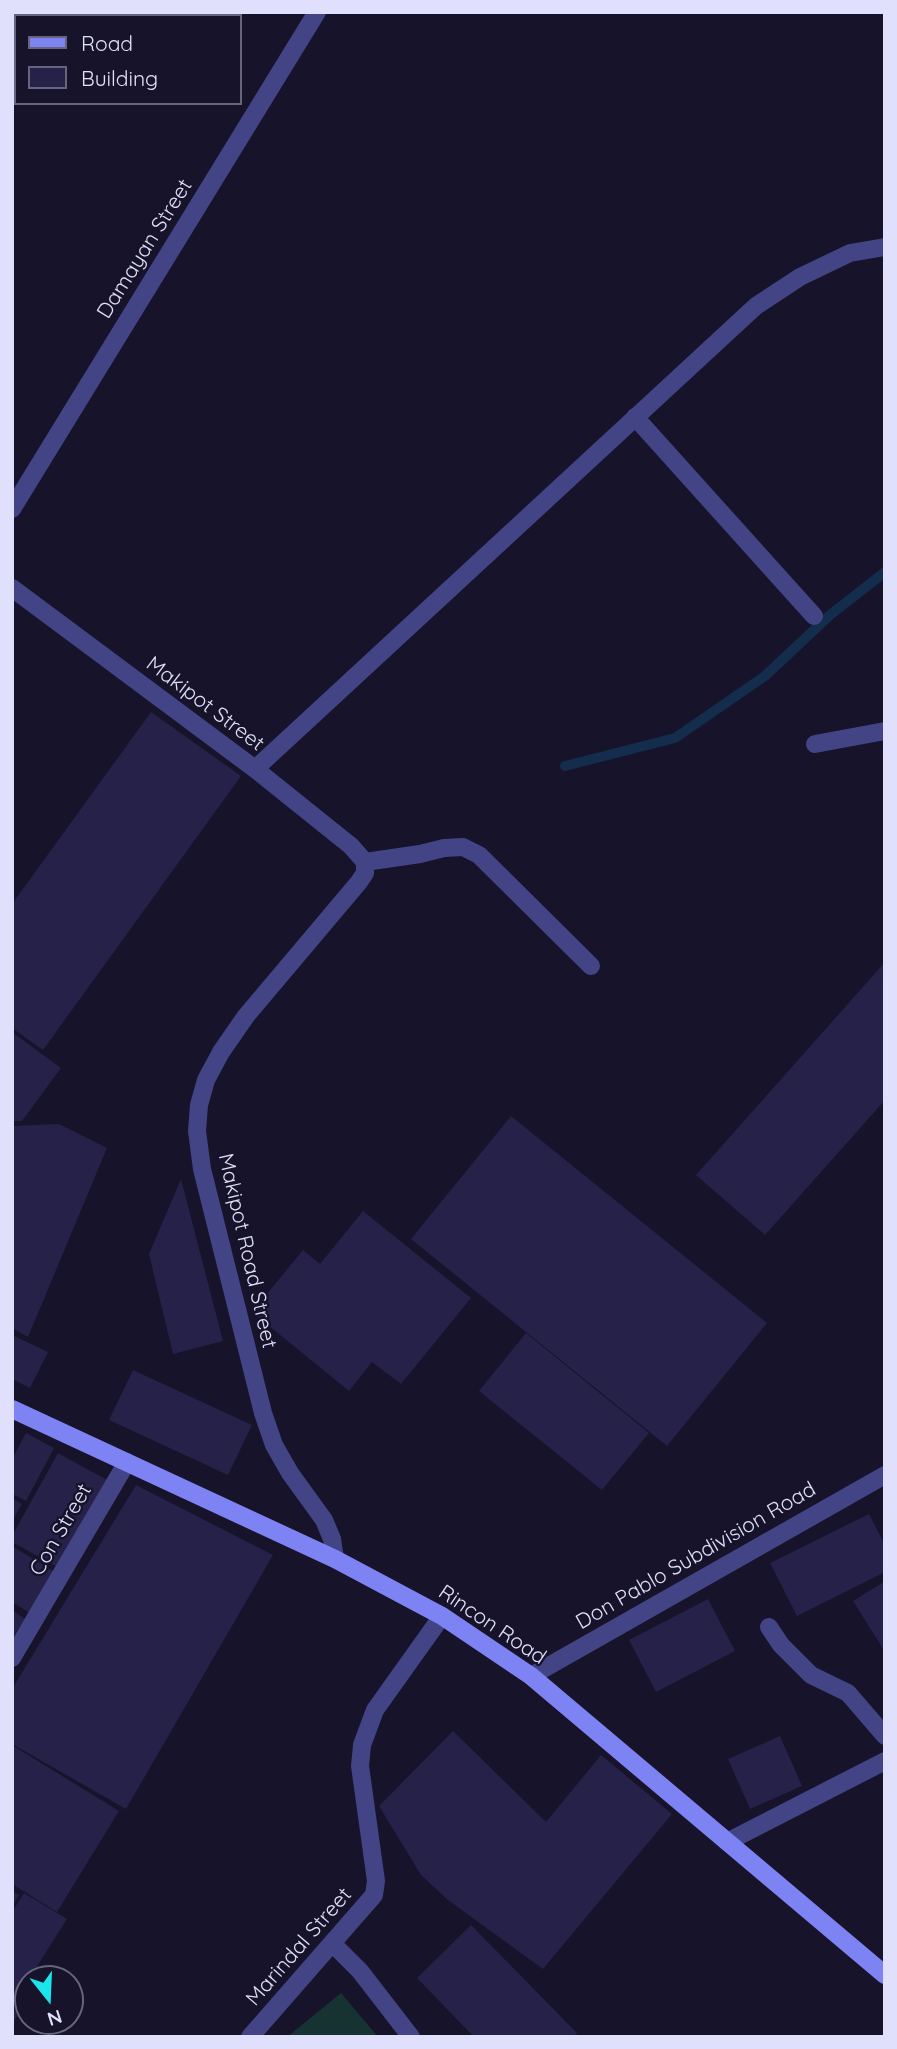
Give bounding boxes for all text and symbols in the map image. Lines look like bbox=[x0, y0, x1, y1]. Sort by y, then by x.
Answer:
legend bbox=[14, 14, 242, 105]
text: Road bbox=[81, 30, 133, 56]
text: Building bbox=[81, 65, 158, 91]
street label: Damayan Street bbox=[92, 175, 198, 323]
street label: Makipot Street bbox=[141, 651, 269, 757]
street label: Makipot Road Street bbox=[212, 1151, 282, 1351]
street label: Don Pablo Subdivision Road bbox=[571, 1477, 821, 1635]
street label: Con Street bbox=[25, 1480, 97, 1580]
street label: Rincon Road bbox=[433, 1580, 551, 1670]
street label: Marindal Street bbox=[241, 1883, 357, 2011]
north arrow bbox=[14, 1965, 84, 2035]
text: N bbox=[45, 2004, 65, 2032]

